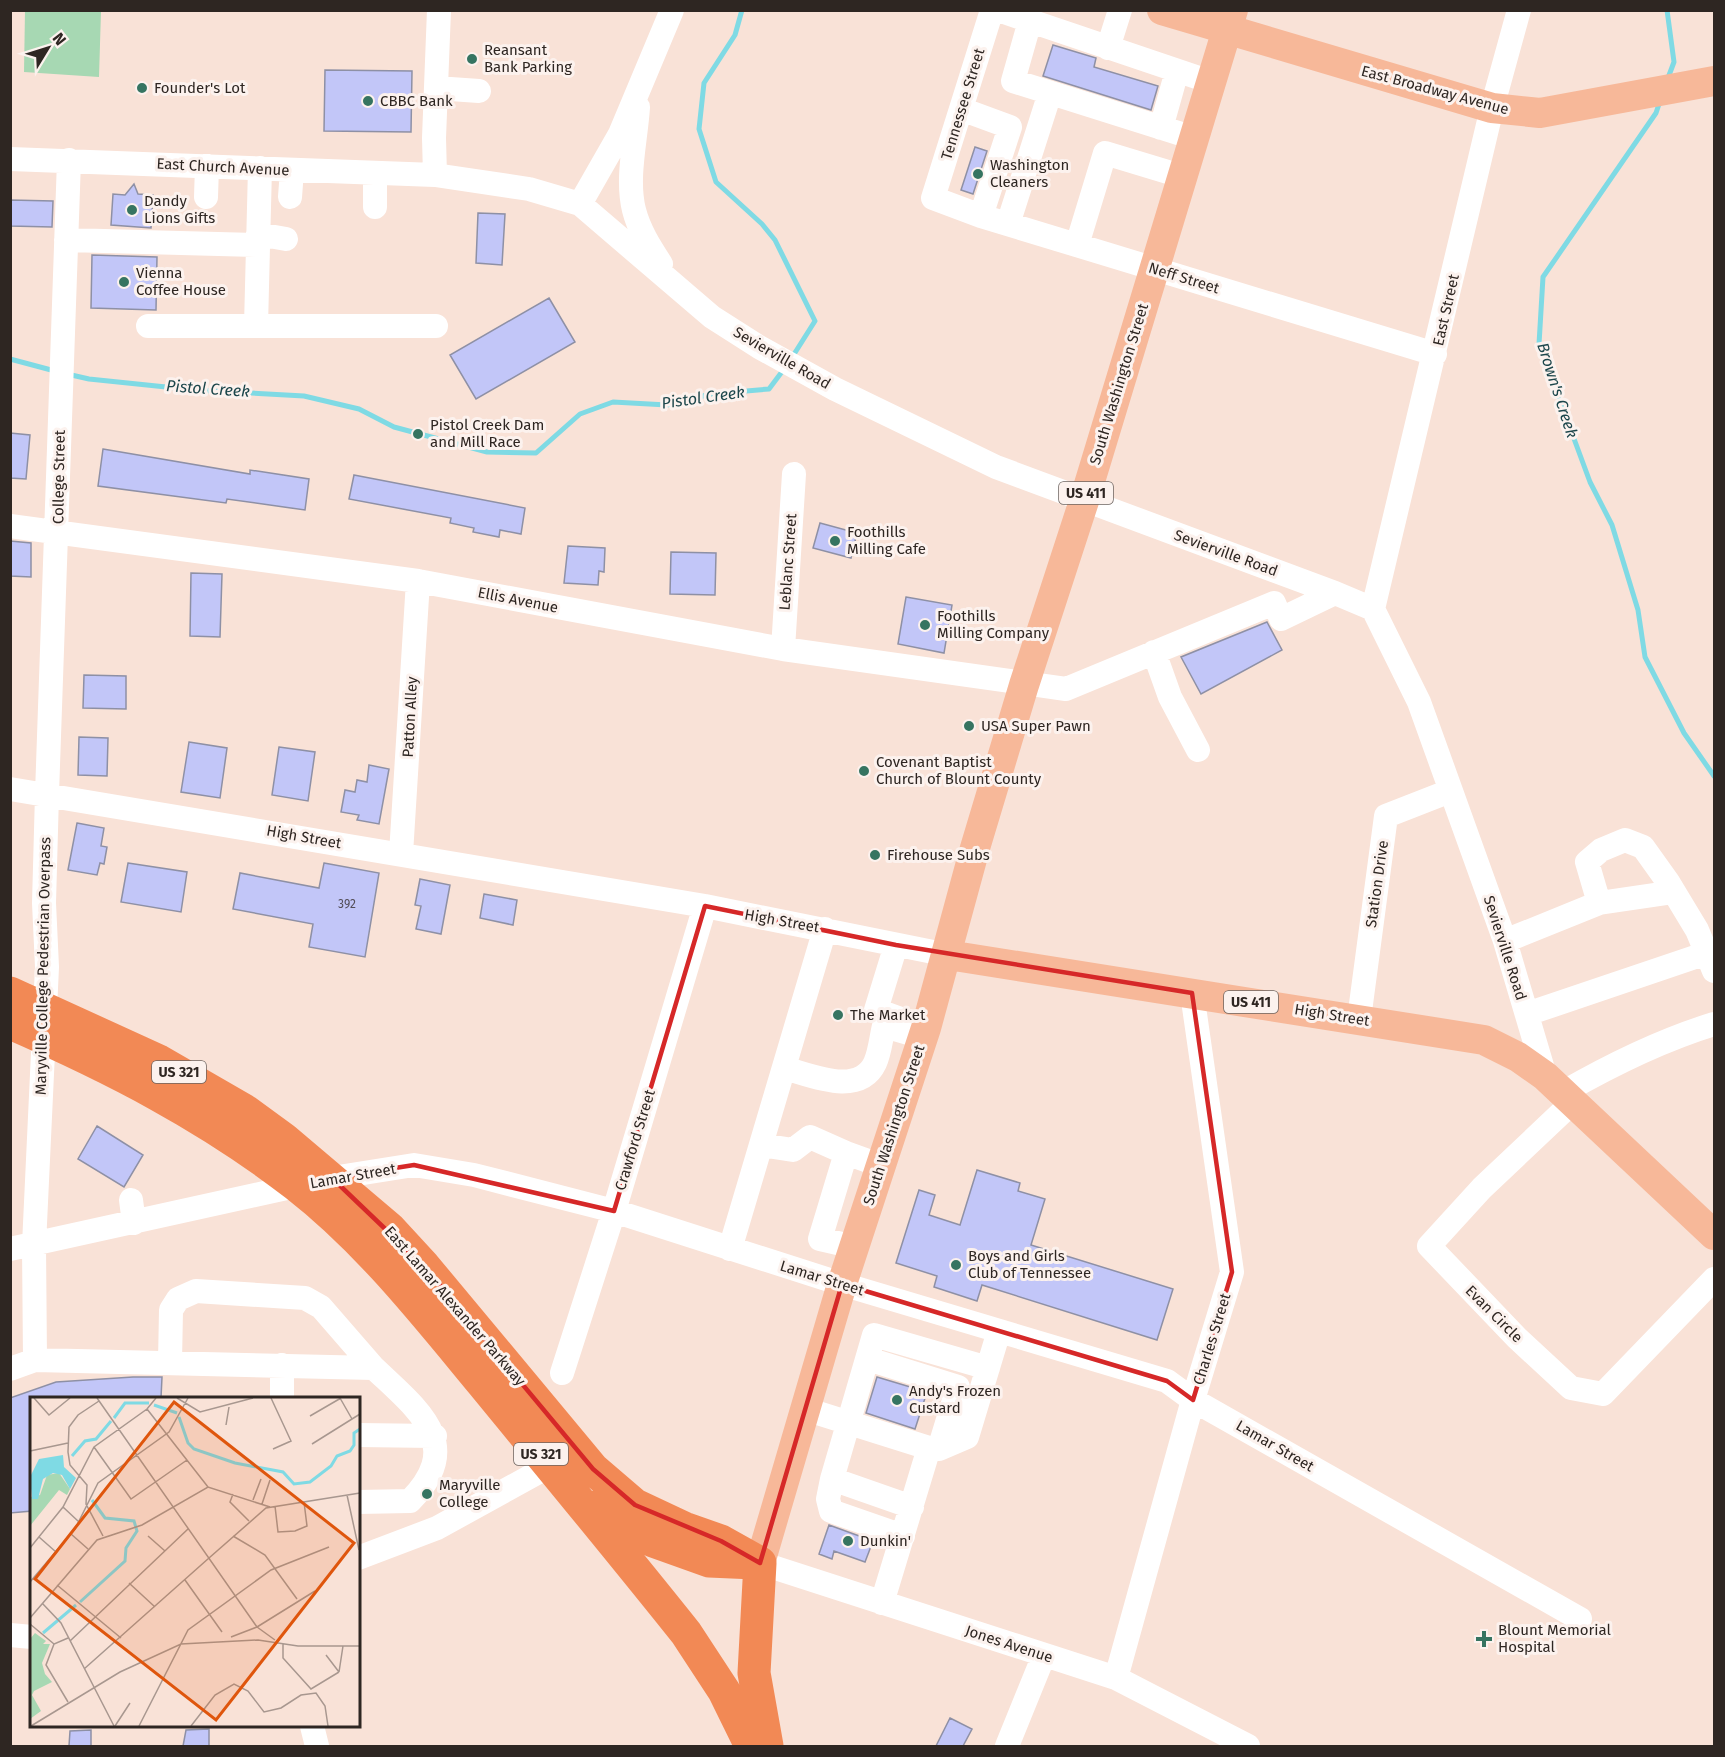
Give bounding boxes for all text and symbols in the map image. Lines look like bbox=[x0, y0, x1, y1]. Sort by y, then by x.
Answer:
north arrow bbox=[18, 18, 78, 78]
text: N bbox=[49, 29, 70, 49]
place label: Reansant Bank Parking bbox=[484, 41, 572, 76]
street label: Tennessee Street bbox=[937, 45, 989, 162]
marker: Reansant Bank Parking bbox=[465, 52, 479, 66]
street label: East Broadway Avenue bbox=[1359, 62, 1511, 118]
place label: Founder's Lot bbox=[154, 79, 246, 97]
marker: Founder's Lot bbox=[135, 81, 149, 95]
place label: CBBC Bank bbox=[380, 92, 453, 110]
marker: CBBC Bank bbox=[361, 94, 375, 108]
street label: East Church Avenue bbox=[156, 155, 290, 179]
place label: Washington Cleaners bbox=[990, 156, 1069, 191]
marker: Washington Cleaners bbox=[971, 167, 985, 181]
place label: Dandy Lions Gifts bbox=[144, 192, 215, 227]
marker: Dandy Lions Gifts bbox=[125, 203, 139, 217]
street label: Neff Street bbox=[1146, 259, 1222, 297]
place label: Vienna Coffee House bbox=[136, 264, 226, 299]
street label: East Street bbox=[1429, 272, 1463, 348]
marker: Vienna Coffee House bbox=[117, 275, 131, 289]
street label: South Washington Street bbox=[1086, 301, 1152, 467]
street label: Sevierville Road bbox=[730, 323, 834, 393]
water label: Brown's Creek bbox=[1533, 340, 1582, 441]
water label: Pistol Creek bbox=[165, 376, 251, 401]
water label: Pistol Creek bbox=[660, 382, 746, 413]
place label: Pistol Creek Dam and Mill Race bbox=[430, 416, 544, 451]
marker: Pistol Creek Dam and Mill Race bbox=[411, 427, 425, 441]
street label: College Street bbox=[49, 429, 69, 524]
road number: US 411 bbox=[1059, 482, 1113, 504]
street label: Leblanc Street bbox=[776, 512, 800, 611]
place label: Foothills Milling Cafe bbox=[847, 523, 926, 558]
street label: Sevierville Road bbox=[1172, 526, 1280, 580]
marker: Foothills Milling Cafe bbox=[828, 534, 842, 548]
street label: Ellis Avenue bbox=[476, 583, 560, 617]
place label: Foothills Milling Company bbox=[937, 607, 1050, 642]
marker: Foothills Milling Company bbox=[918, 618, 932, 632]
street label: Patton Alley bbox=[399, 675, 421, 758]
place label: USA Super Pawn bbox=[981, 717, 1091, 735]
marker: USA Super Pawn bbox=[962, 719, 976, 733]
place label: Covenant Baptist Church of Blount County bbox=[876, 753, 1042, 788]
marker: Covenant Baptist Church of Blount County bbox=[857, 764, 871, 778]
street label: High Street bbox=[265, 822, 343, 853]
street label: Maryville College Pedestrian Overpass bbox=[32, 837, 54, 1095]
street label: Station Drive bbox=[1362, 839, 1392, 929]
place label: Firehouse Subs bbox=[887, 846, 990, 864]
marker: Firehouse Subs bbox=[868, 848, 882, 862]
street label: Sevierville Road bbox=[1480, 893, 1530, 1003]
house number: 392 bbox=[338, 897, 356, 911]
street label: High Street bbox=[743, 906, 821, 937]
road number: US 411 bbox=[1224, 991, 1278, 1013]
street label: High Street bbox=[1293, 1000, 1371, 1030]
place label: The Market bbox=[850, 1006, 926, 1024]
marker: The Market bbox=[831, 1008, 845, 1022]
street label: South Washington Street bbox=[860, 1042, 929, 1208]
road number: US 321 bbox=[152, 1061, 206, 1083]
street label: Crawford Street bbox=[611, 1087, 659, 1193]
street label: Lamar Street bbox=[309, 1159, 398, 1192]
street label: East Lamar Alexander Parkway bbox=[381, 1222, 530, 1390]
place label: Boys and Girls Club of Tennessee bbox=[968, 1247, 1091, 1282]
street label: Lamar Street bbox=[778, 1257, 867, 1299]
marker: Boys and Girls Club of Tennessee bbox=[949, 1258, 963, 1272]
street label: Evan Circle bbox=[1462, 1282, 1526, 1346]
street label: Charles Street bbox=[1189, 1290, 1235, 1387]
place label: Andy's Frozen Custard bbox=[909, 1382, 1001, 1417]
marker: Andy's Frozen Custard bbox=[890, 1393, 904, 1407]
inset map bbox=[30, 1397, 360, 1727]
street label: Lamar Street bbox=[1233, 1416, 1318, 1476]
road number: US 321 bbox=[514, 1443, 568, 1465]
place label: Maryville College bbox=[439, 1476, 501, 1511]
marker: Maryville College bbox=[420, 1487, 434, 1501]
place label: Dunkin' bbox=[860, 1532, 911, 1550]
marker: Dunkin' bbox=[841, 1534, 855, 1548]
street label: Jones Avenue bbox=[963, 1621, 1055, 1667]
place label: Blount Memorial Hospital bbox=[1498, 1621, 1612, 1656]
marker: Blount Memorial Hospital bbox=[1475, 1630, 1493, 1648]

